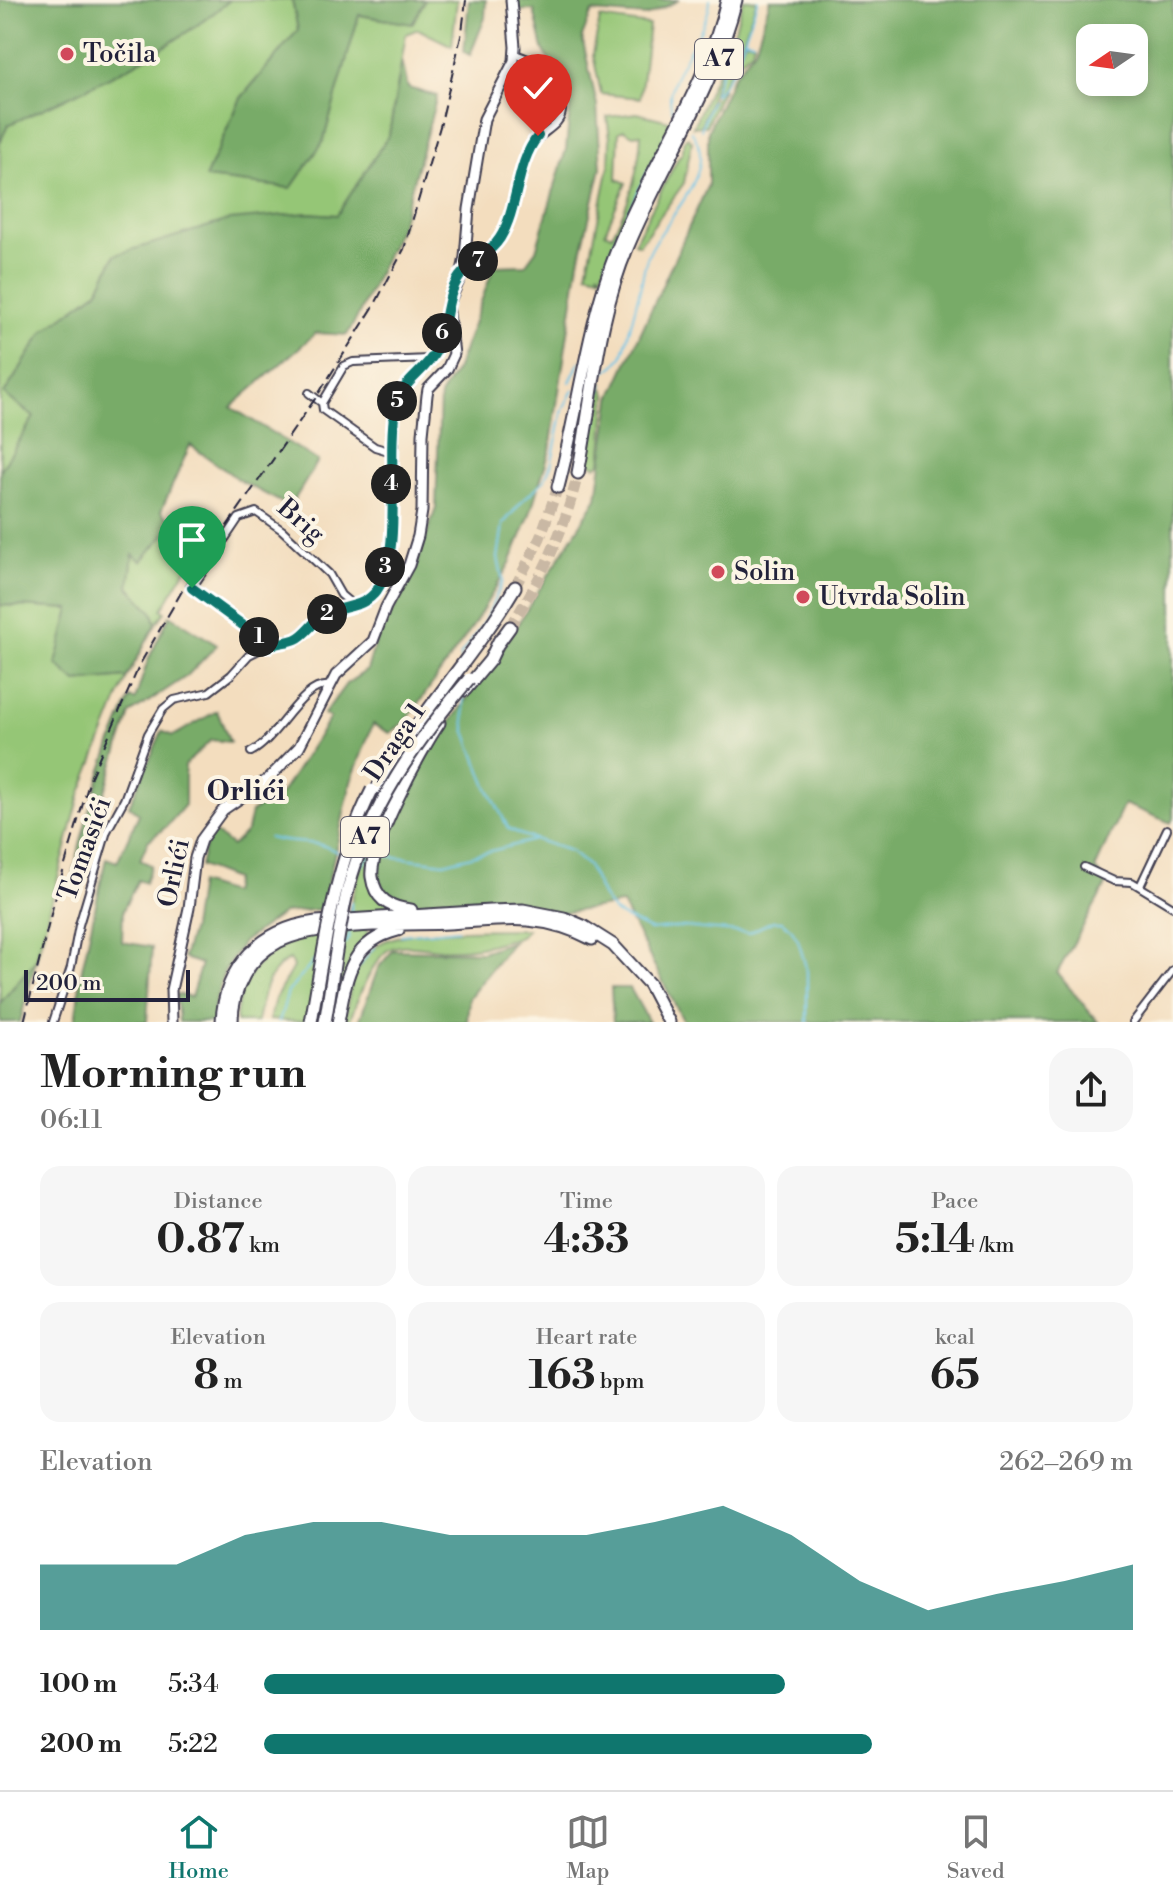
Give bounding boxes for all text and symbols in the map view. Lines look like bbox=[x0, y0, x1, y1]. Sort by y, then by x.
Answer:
north arrow bbox=[1076, 24, 1148, 96]
map controls bbox=[1076, 24, 1148, 96]
place label: Točila bbox=[83, 38, 157, 70]
road number: A7 bbox=[695, 39, 743, 79]
marker: Točila bbox=[58, 45, 76, 63]
pin bbox=[504, 54, 572, 136]
icon: check bbox=[516, 66, 560, 110]
pin: 7 bbox=[458, 241, 498, 281]
text: 7 bbox=[472, 247, 484, 274]
pin: 6 bbox=[422, 313, 462, 353]
text: 6 bbox=[435, 319, 449, 346]
pin: 5 bbox=[377, 381, 417, 421]
text: 5 bbox=[390, 387, 404, 414]
pin: 4 bbox=[371, 464, 411, 504]
text: 4 bbox=[384, 470, 398, 497]
street label: Brig bbox=[270, 491, 332, 551]
pin bbox=[158, 506, 226, 588]
icon: arrive bbox=[170, 518, 214, 562]
pin: 3 bbox=[365, 547, 405, 587]
text: 3 bbox=[378, 553, 392, 580]
place label: Solin bbox=[734, 556, 795, 588]
marker: Solin bbox=[709, 563, 727, 581]
place label: Utvrda Solin bbox=[819, 581, 966, 613]
marker: Utvrda Solin bbox=[794, 588, 812, 606]
pin: 2 bbox=[307, 594, 347, 634]
text: 2 bbox=[320, 600, 334, 627]
pin: 1 bbox=[239, 617, 279, 657]
text: 1 bbox=[254, 623, 264, 650]
street label: Draga 1 bbox=[357, 697, 433, 787]
district label: Orlići bbox=[207, 774, 285, 809]
street label: Tomasići bbox=[51, 793, 119, 905]
road number: A7 bbox=[341, 817, 389, 857]
street label: Orlići bbox=[151, 836, 197, 910]
scale bar bbox=[24, 966, 190, 1002]
text: 200 m bbox=[36, 970, 102, 997]
text: Morning run bbox=[40, 1046, 306, 1101]
button: share bbox=[1049, 1048, 1133, 1132]
text: 06:11 bbox=[40, 1104, 102, 1136]
text: Distance bbox=[174, 1188, 263, 1215]
text: Time bbox=[560, 1188, 613, 1215]
text: Pace bbox=[931, 1188, 978, 1215]
text: 0.87 bbox=[156, 1215, 245, 1265]
text: 4:33 bbox=[544, 1215, 629, 1265]
text: 5:14 bbox=[895, 1215, 975, 1265]
text: km bbox=[245, 1232, 280, 1259]
text: /km bbox=[975, 1232, 1015, 1259]
text: Elevation bbox=[171, 1324, 266, 1351]
text: Heart rate bbox=[536, 1324, 637, 1351]
text: kcal bbox=[935, 1324, 975, 1351]
text: 8 bbox=[194, 1351, 219, 1401]
text: 163 bbox=[528, 1351, 595, 1401]
text: 65 bbox=[930, 1351, 980, 1401]
text: m bbox=[219, 1368, 243, 1395]
text: bpm bbox=[595, 1368, 645, 1395]
text: Elevation bbox=[40, 1446, 153, 1478]
text: 262–269 m bbox=[999, 1446, 1133, 1478]
text: 100 m bbox=[40, 1668, 117, 1700]
text: 5:34 bbox=[168, 1668, 218, 1700]
text: 200 m bbox=[40, 1728, 122, 1760]
text: 5:22 bbox=[168, 1728, 218, 1760]
tab: Home bbox=[168, 1810, 229, 1885]
tab: Map bbox=[566, 1810, 610, 1885]
tab: Saved bbox=[947, 1810, 1005, 1885]

